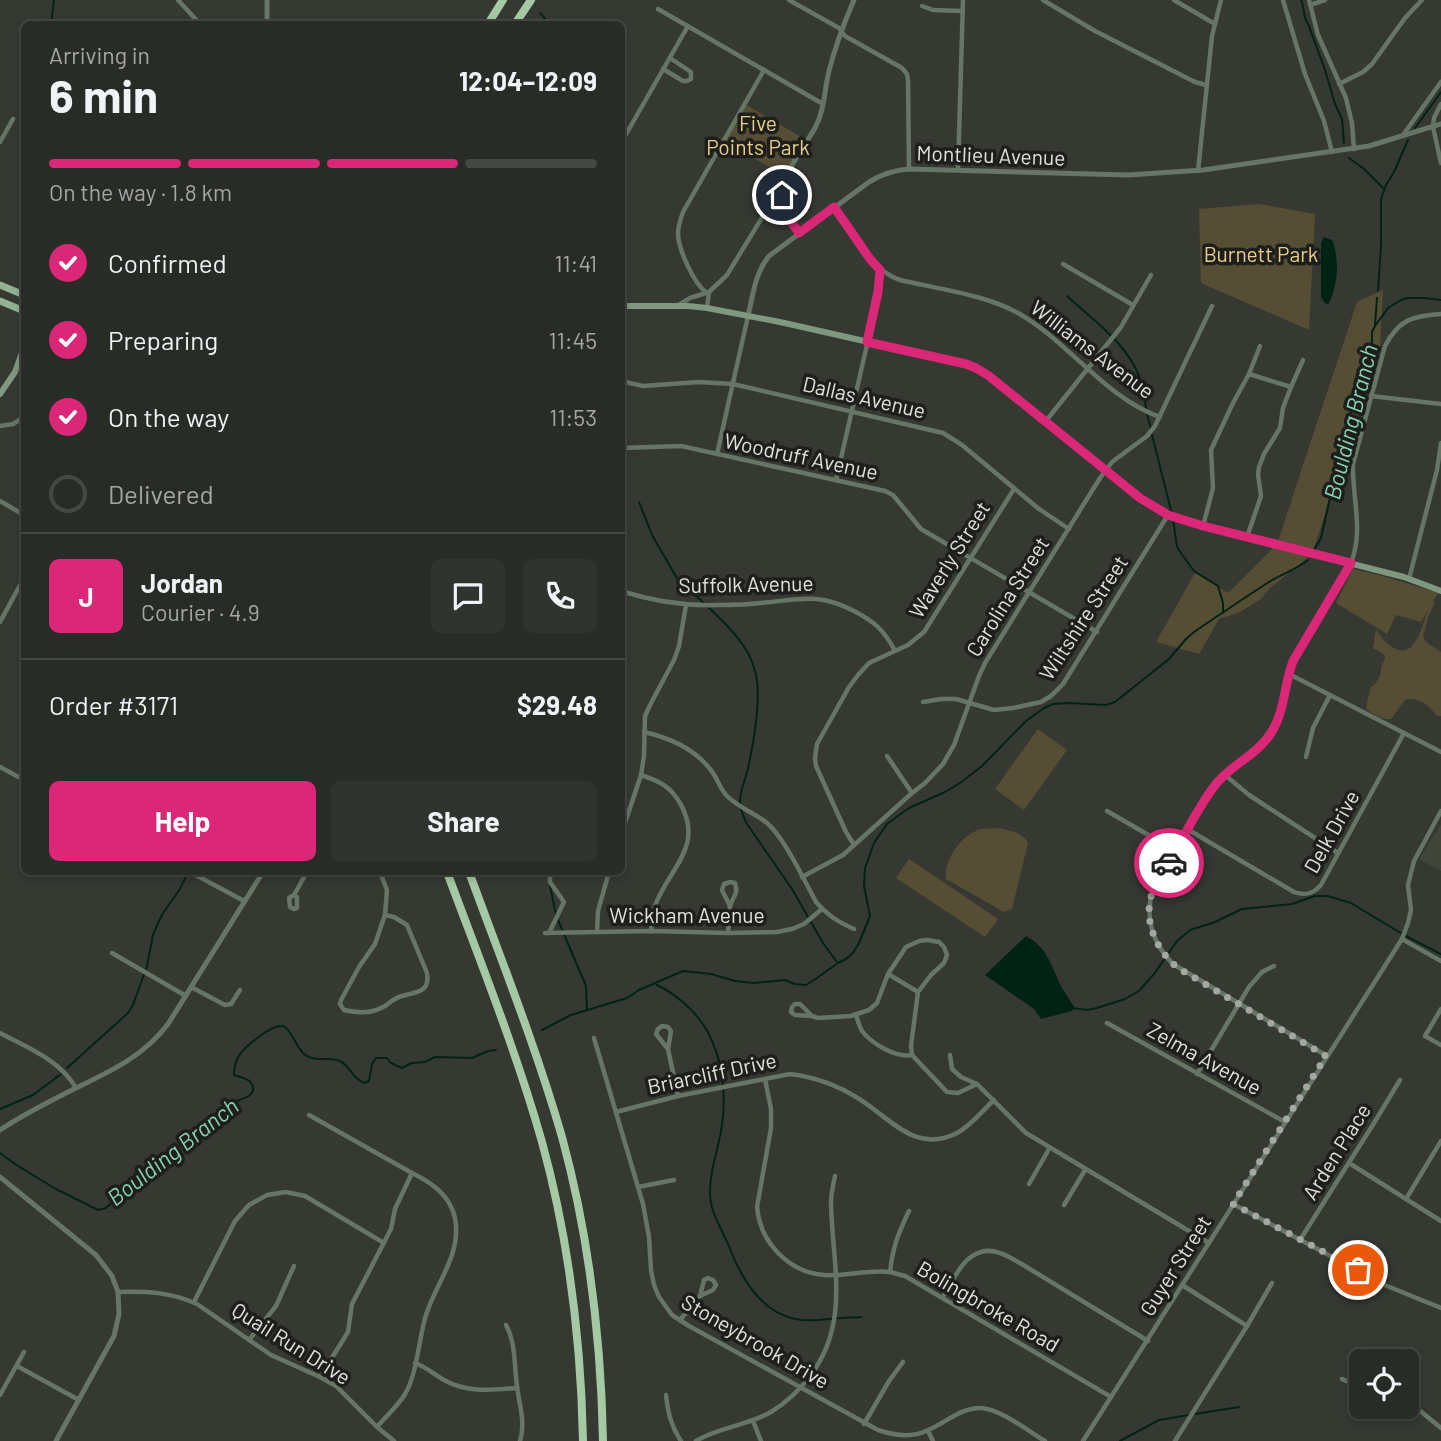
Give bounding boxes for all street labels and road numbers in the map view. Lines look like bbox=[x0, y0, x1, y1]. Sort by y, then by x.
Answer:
street label: Montlieu Avenue bbox=[916, 139, 1066, 170]
street label: Williams Avenue bbox=[1026, 294, 1160, 403]
street label: Dallas Avenue bbox=[801, 370, 928, 423]
street label: Woodruff Avenue bbox=[722, 427, 880, 484]
street label: Waverly Street bbox=[903, 496, 994, 622]
street label: Carolina Street bbox=[960, 532, 1053, 661]
street label: Wiltshire Street bbox=[1033, 550, 1132, 684]
street label: Suffolk Avenue bbox=[678, 570, 814, 597]
street label: Delk Drive bbox=[1298, 786, 1364, 877]
street label: Wickham Avenue bbox=[609, 902, 765, 927]
street label: Zelma Avenue bbox=[1143, 1016, 1266, 1099]
street label: Briarcliff Drive bbox=[645, 1047, 779, 1098]
street label: Arden Place bbox=[1296, 1099, 1375, 1204]
street label: Guyer Street bbox=[1134, 1210, 1215, 1320]
street label: Bolingbroke Road bbox=[913, 1255, 1064, 1356]
street label: Stoneybrook Drive bbox=[678, 1288, 834, 1393]
street label: Quail Run Drive bbox=[228, 1296, 356, 1389]

